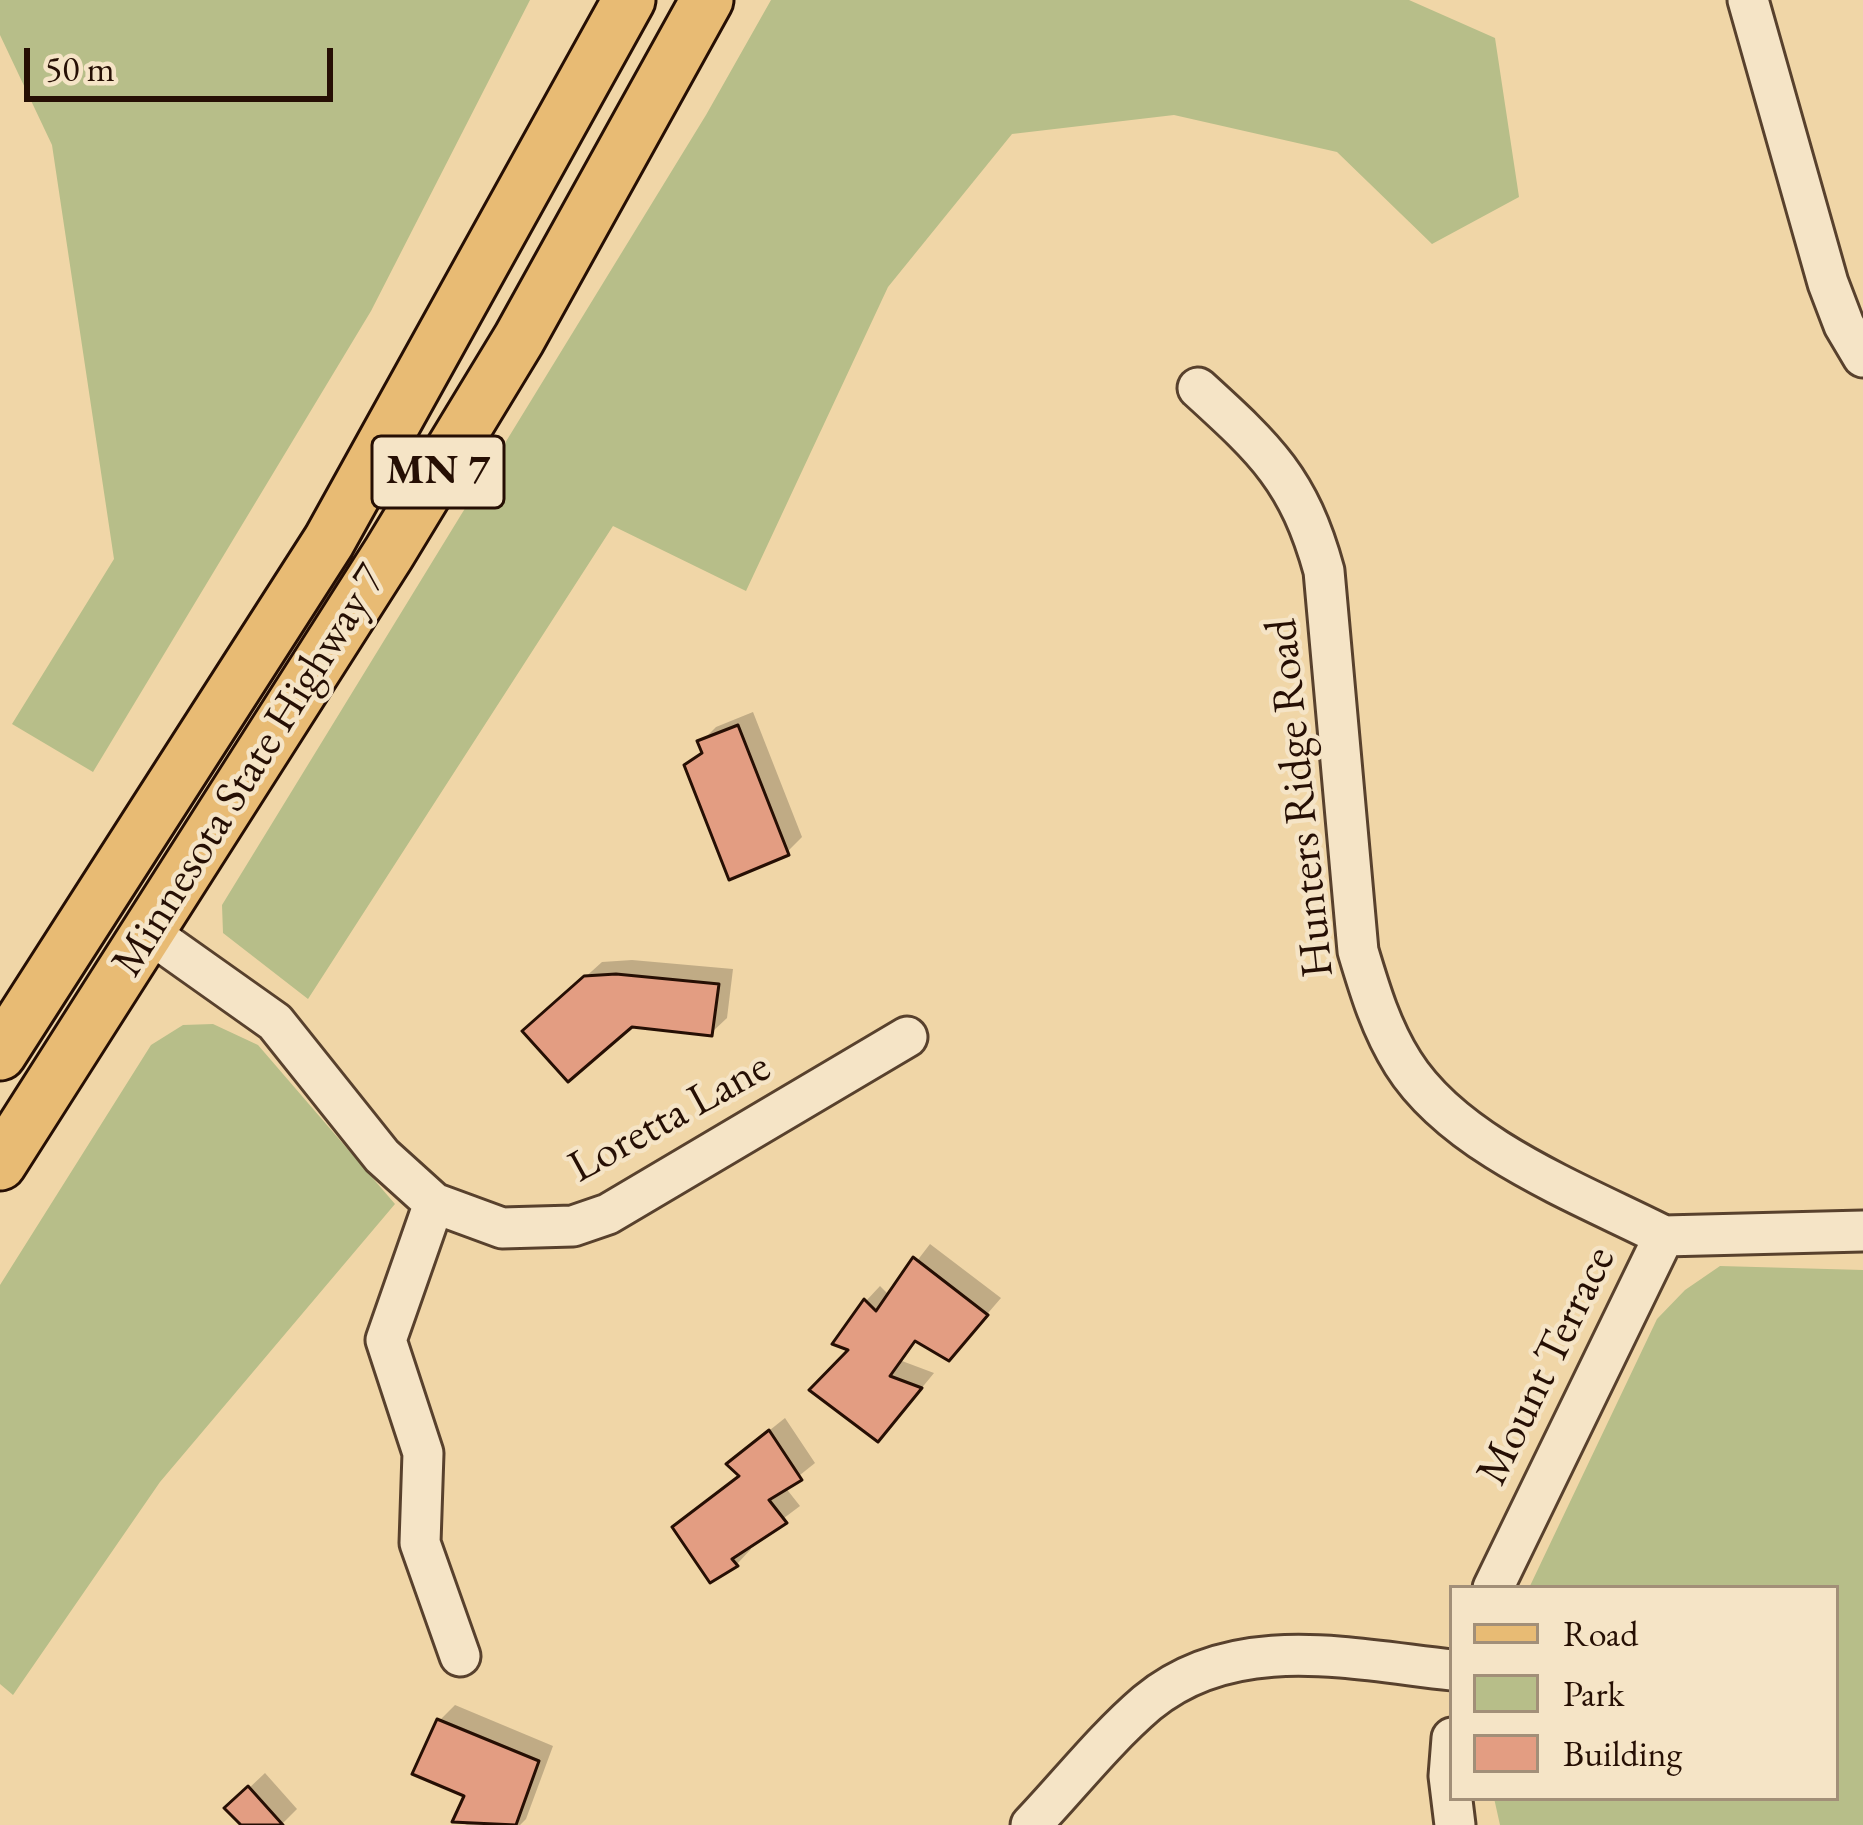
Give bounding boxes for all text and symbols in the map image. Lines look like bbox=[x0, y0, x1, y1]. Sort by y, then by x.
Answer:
scale bar bbox=[30, 24, 339, 98]
text: 50 m bbox=[45, 45, 115, 92]
road number: MN 7 bbox=[372, 436, 504, 508]
street label: Minnesota State Highway 7 bbox=[101, 555, 399, 987]
street label: Hunters Ridge Road bbox=[1255, 616, 1347, 980]
street label: Loretta Lane bbox=[560, 1041, 780, 1195]
street label: Mount Terrace bbox=[1466, 1238, 1628, 1494]
legend bbox=[1449, 1585, 1839, 1801]
text: Road bbox=[1563, 1610, 1638, 1657]
text: Park bbox=[1563, 1670, 1624, 1717]
text: Building bbox=[1563, 1730, 1682, 1777]

